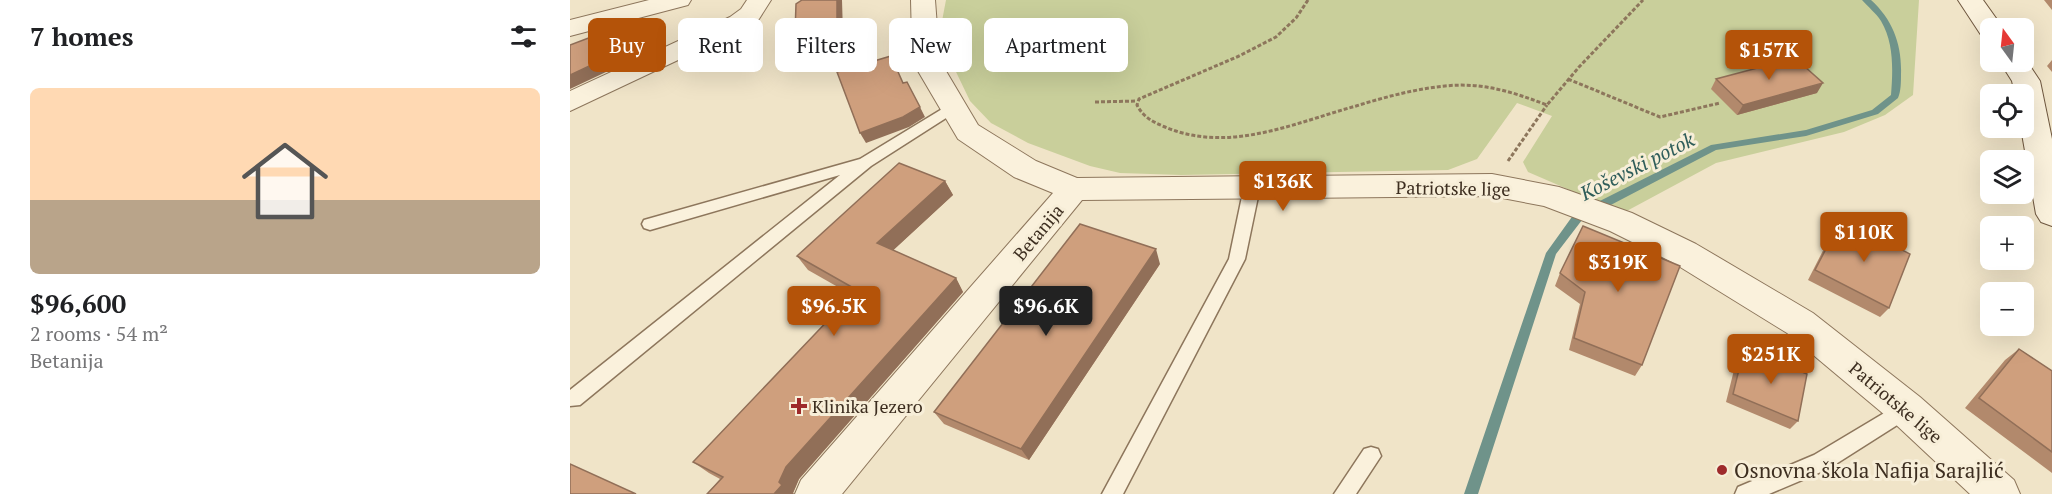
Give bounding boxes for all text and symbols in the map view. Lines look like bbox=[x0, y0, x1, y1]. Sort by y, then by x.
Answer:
chip: Buy bbox=[588, 18, 666, 72]
chip: Rent bbox=[678, 18, 763, 72]
chip: Filters bbox=[775, 18, 877, 72]
chip: New bbox=[889, 18, 972, 72]
chip: Apartment bbox=[984, 18, 1128, 72]
north arrow bbox=[1980, 18, 2034, 72]
map controls bbox=[1980, 18, 2034, 336]
text: 7 homes bbox=[30, 19, 134, 53]
icon: filters bbox=[507, 20, 540, 53]
pin: $157K bbox=[1727, 30, 1811, 81]
text: $157K bbox=[1739, 36, 1799, 63]
button: locate bbox=[1980, 84, 2034, 138]
water label: Koševski potok bbox=[1574, 125, 1699, 207]
icon: home bbox=[231, 127, 339, 235]
button: layers bbox=[1980, 150, 2034, 204]
pin: $136K bbox=[1241, 161, 1325, 212]
text: $136K bbox=[1253, 167, 1313, 194]
street label: Patriotske lige bbox=[1395, 175, 1511, 201]
street label: Betanija bbox=[1008, 199, 1068, 265]
pin: $110K bbox=[1822, 212, 1906, 263]
button: + bbox=[1980, 216, 2034, 270]
text: $110K bbox=[1834, 218, 1894, 245]
pin: $319K bbox=[1576, 242, 1660, 293]
text: $319K bbox=[1588, 248, 1648, 275]
button: − bbox=[1980, 282, 2034, 336]
text: $96,600 bbox=[30, 286, 126, 320]
pin: $96.5K bbox=[785, 286, 883, 337]
pin: $96.6K bbox=[997, 286, 1095, 337]
text: $96.5K bbox=[801, 292, 867, 319]
text: $96.6K bbox=[1013, 292, 1079, 319]
text: 2 rooms · 54 m² bbox=[30, 320, 168, 347]
pin: $251K bbox=[1729, 334, 1813, 385]
text: $251K bbox=[1741, 340, 1801, 367]
text: Betanija bbox=[30, 347, 104, 374]
street label: Patriotske lige bbox=[1844, 356, 1948, 448]
place label: Klinika Jezero bbox=[812, 394, 923, 418]
marker: Klinika Jezero bbox=[790, 397, 808, 415]
place label: Osnovna škola Nafija Sarajlić bbox=[1734, 456, 2004, 484]
marker: Osnovna škola Nafija Sarajlić bbox=[1715, 463, 1729, 477]

